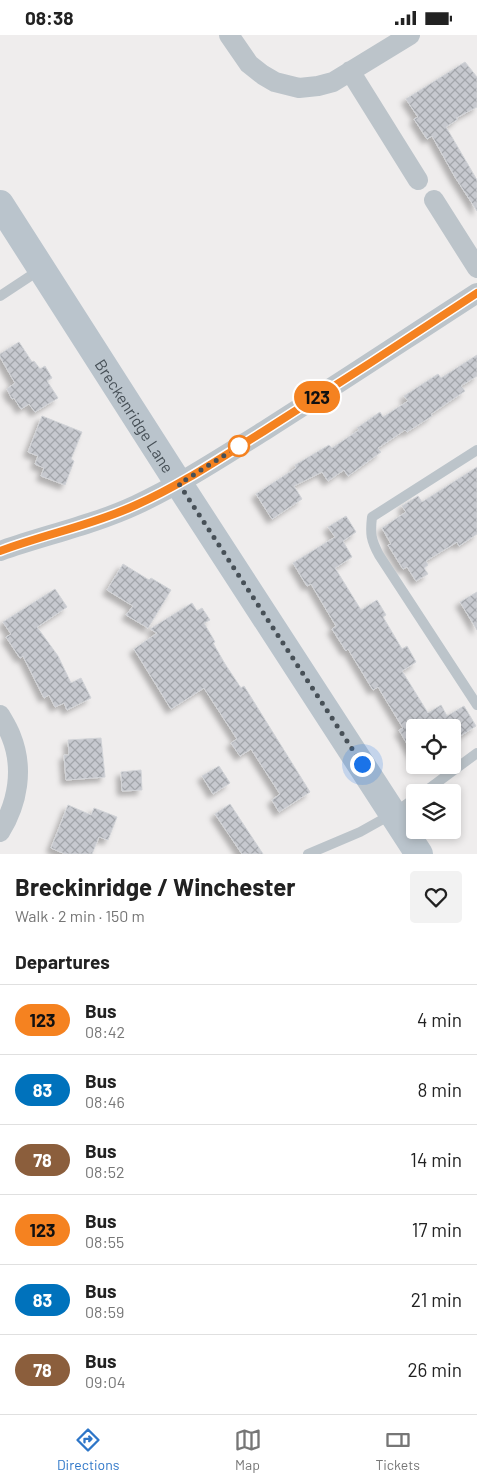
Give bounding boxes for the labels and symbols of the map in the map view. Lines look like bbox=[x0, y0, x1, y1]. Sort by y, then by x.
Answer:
street label: Breckenridge Lane bbox=[92, 355, 178, 476]
line badge: 123 bbox=[288, 381, 346, 413]
unlabelled marker bbox=[228, 435, 250, 457]
your location bbox=[350, 752, 375, 777]

